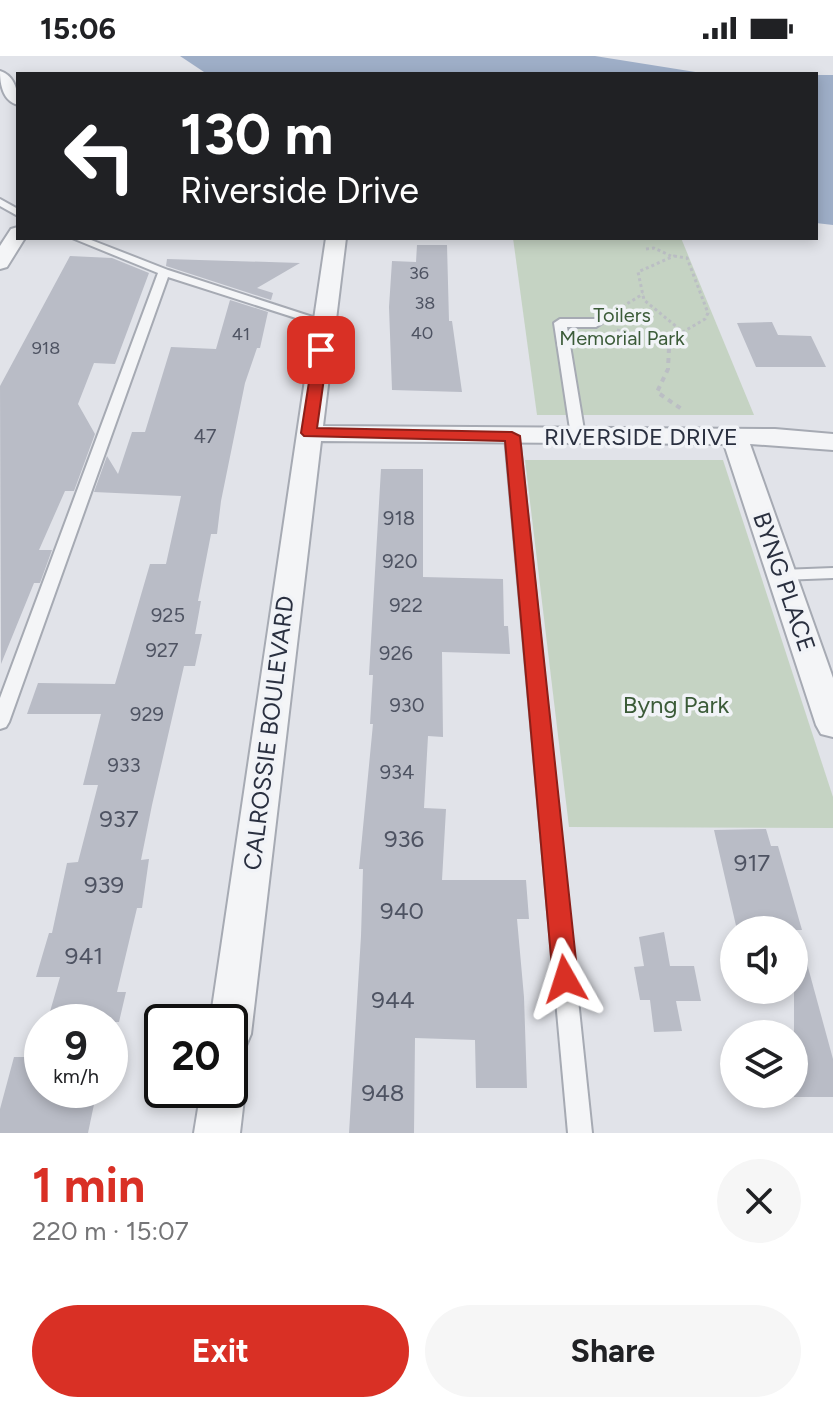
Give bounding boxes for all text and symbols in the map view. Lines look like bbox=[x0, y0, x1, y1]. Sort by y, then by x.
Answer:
text: 15:06 bbox=[40, 10, 116, 47]
text: 130 m bbox=[180, 101, 333, 168]
icon: left bbox=[48, 104, 152, 208]
text: Riverside Drive bbox=[180, 169, 419, 212]
house number: 36 bbox=[409, 262, 429, 284]
house number: 38 bbox=[415, 292, 435, 314]
park label: Toilers Memorial Park bbox=[559, 303, 685, 350]
pin bbox=[287, 316, 355, 384]
house number: 40 bbox=[411, 322, 433, 344]
house number: 41 bbox=[232, 323, 250, 345]
icon: arrive bbox=[299, 328, 343, 372]
house number: 918 bbox=[32, 337, 60, 359]
street label: RIVERSIDE DRIVE bbox=[544, 422, 738, 451]
house number: 47 bbox=[193, 424, 217, 448]
house number: 918 bbox=[383, 506, 415, 530]
street label: BYNG PLACE bbox=[747, 508, 822, 655]
house number: 920 bbox=[382, 549, 418, 573]
house number: 922 bbox=[389, 593, 423, 617]
street label: CALROSSIE BOULEVARD bbox=[237, 594, 300, 872]
house number: 925 bbox=[151, 603, 185, 627]
house number: 927 bbox=[145, 638, 179, 662]
house number: 926 bbox=[379, 641, 413, 665]
park label: Byng Park bbox=[623, 690, 730, 719]
house number: 930 bbox=[389, 693, 425, 717]
house number: 929 bbox=[130, 702, 164, 726]
house number: 933 bbox=[107, 753, 141, 777]
house number: 934 bbox=[380, 760, 414, 784]
house number: 937 bbox=[99, 804, 139, 833]
house number: 936 bbox=[384, 824, 424, 853]
house number: 917 bbox=[734, 848, 770, 877]
house number: 939 bbox=[84, 870, 124, 899]
house number: 940 bbox=[380, 896, 424, 925]
map controls bbox=[720, 916, 808, 1108]
button: sound bbox=[720, 916, 808, 1004]
position arrow bbox=[523, 937, 607, 1021]
house number: 941 bbox=[65, 941, 103, 970]
house number: 944 bbox=[371, 985, 415, 1014]
speed limit sign: 20 bbox=[144, 1004, 248, 1108]
button: layers bbox=[720, 1020, 808, 1108]
text: 9 bbox=[64, 1022, 88, 1070]
text: km/h bbox=[53, 1064, 99, 1088]
house number: 948 bbox=[361, 1078, 405, 1107]
text: 1 min bbox=[32, 1156, 145, 1214]
button: close bbox=[717, 1159, 801, 1243]
text: 220 m · 15:07 bbox=[32, 1215, 189, 1247]
button: Exit bbox=[32, 1305, 409, 1397]
button: Share bbox=[425, 1305, 801, 1397]

